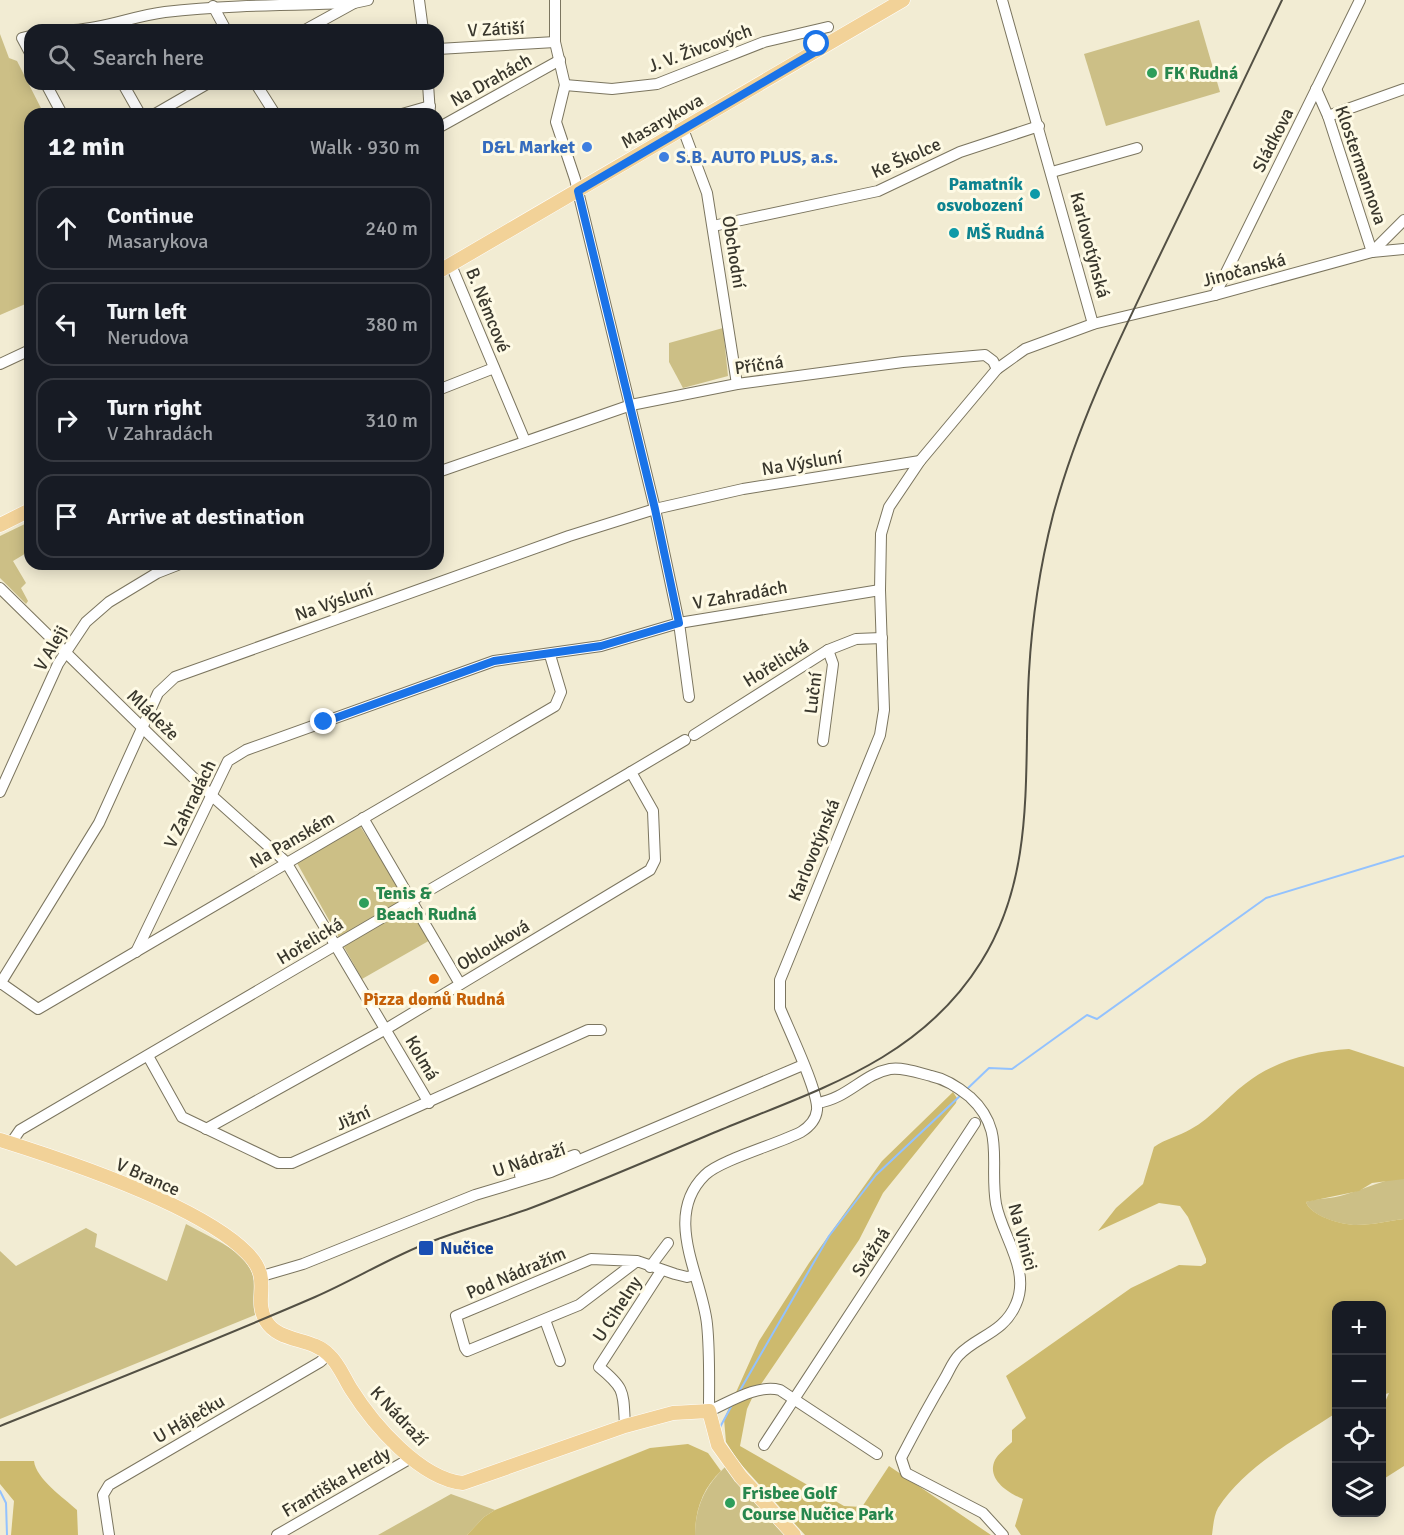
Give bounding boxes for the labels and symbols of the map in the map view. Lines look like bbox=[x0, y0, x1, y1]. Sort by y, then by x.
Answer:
street label: V Zátiší bbox=[467, 17, 525, 41]
street label: J. V. Živcových bbox=[645, 19, 755, 77]
route start bbox=[803, 30, 829, 56]
street label: Na Drahách bbox=[446, 49, 536, 111]
place label: FK Rudná bbox=[1164, 62, 1238, 84]
marker: FK Rudná bbox=[1145, 66, 1159, 80]
street label: Masarykova bbox=[617, 89, 707, 153]
street label: Klostermannova bbox=[1330, 103, 1392, 227]
street label: Sládkova bbox=[1248, 104, 1298, 176]
street label: Ke Školce bbox=[868, 133, 944, 183]
place label: D&L Market bbox=[482, 136, 575, 158]
marker: D&L Market bbox=[580, 140, 594, 154]
place label: S.B. AUTO PLUS, a.s. bbox=[676, 146, 838, 168]
marker: S.B. AUTO PLUS, a.s. bbox=[657, 150, 671, 164]
place label: Pamatník osvobození bbox=[937, 173, 1024, 216]
marker: Pamatník osvobození bbox=[1028, 187, 1042, 201]
street label: Karlovotýnská bbox=[1065, 190, 1115, 300]
street label: Obchodní bbox=[717, 214, 751, 290]
place label: MŠ Rudná bbox=[966, 222, 1044, 244]
marker: MŠ Rudná bbox=[947, 226, 961, 240]
street label: Jinočanská bbox=[1200, 248, 1288, 292]
street label: B. Němcové bbox=[461, 264, 515, 356]
street label: Příčná bbox=[733, 351, 785, 379]
street label: Na Výsluní bbox=[760, 446, 844, 480]
street label: V Zahradách bbox=[691, 576, 789, 614]
street label: Na Výsluní bbox=[292, 578, 376, 626]
street label: V Aleji bbox=[29, 621, 73, 675]
street label: Hořelická bbox=[739, 634, 813, 692]
street label: Luční bbox=[800, 671, 826, 715]
street label: Mládeže bbox=[122, 685, 184, 745]
route end bbox=[310, 708, 336, 734]
street label: V Zahradách bbox=[159, 756, 221, 852]
street label: Karlovotýnská bbox=[783, 796, 845, 904]
street label: Na Panském bbox=[246, 807, 338, 873]
place label: Tenis & Beach Rudná bbox=[376, 882, 477, 925]
marker: Tenis & Beach Rudná bbox=[357, 896, 371, 910]
street label: Hořelická bbox=[273, 913, 347, 969]
street label: Oblouková bbox=[453, 915, 533, 975]
marker: Pizza domů Rudná bbox=[427, 972, 441, 986]
place label: Pizza domů Rudná bbox=[363, 988, 505, 1010]
street label: Kolmá bbox=[400, 1031, 444, 1085]
street label: Jižní bbox=[332, 1101, 374, 1135]
street label: U Nádraží bbox=[490, 1138, 568, 1182]
street label: V Brance bbox=[113, 1153, 183, 1201]
street label: Na Vinici bbox=[1003, 1201, 1043, 1273]
street label: Svážná bbox=[847, 1223, 895, 1281]
place label: Nučice bbox=[440, 1237, 494, 1259]
marker: Nučice bbox=[417, 1239, 435, 1257]
street label: Pod Nádražím bbox=[463, 1242, 569, 1304]
street label: U Cihelny bbox=[588, 1272, 647, 1346]
street label: K Nádraží bbox=[366, 1381, 432, 1451]
street label: U Háječku bbox=[150, 1390, 228, 1448]
street label: Františka Herdy bbox=[278, 1442, 395, 1522]
place label: Frisbee Golf Course Nučice Park bbox=[742, 1482, 895, 1525]
marker: Frisbee Golf Course Nučice Park bbox=[723, 1496, 737, 1510]

